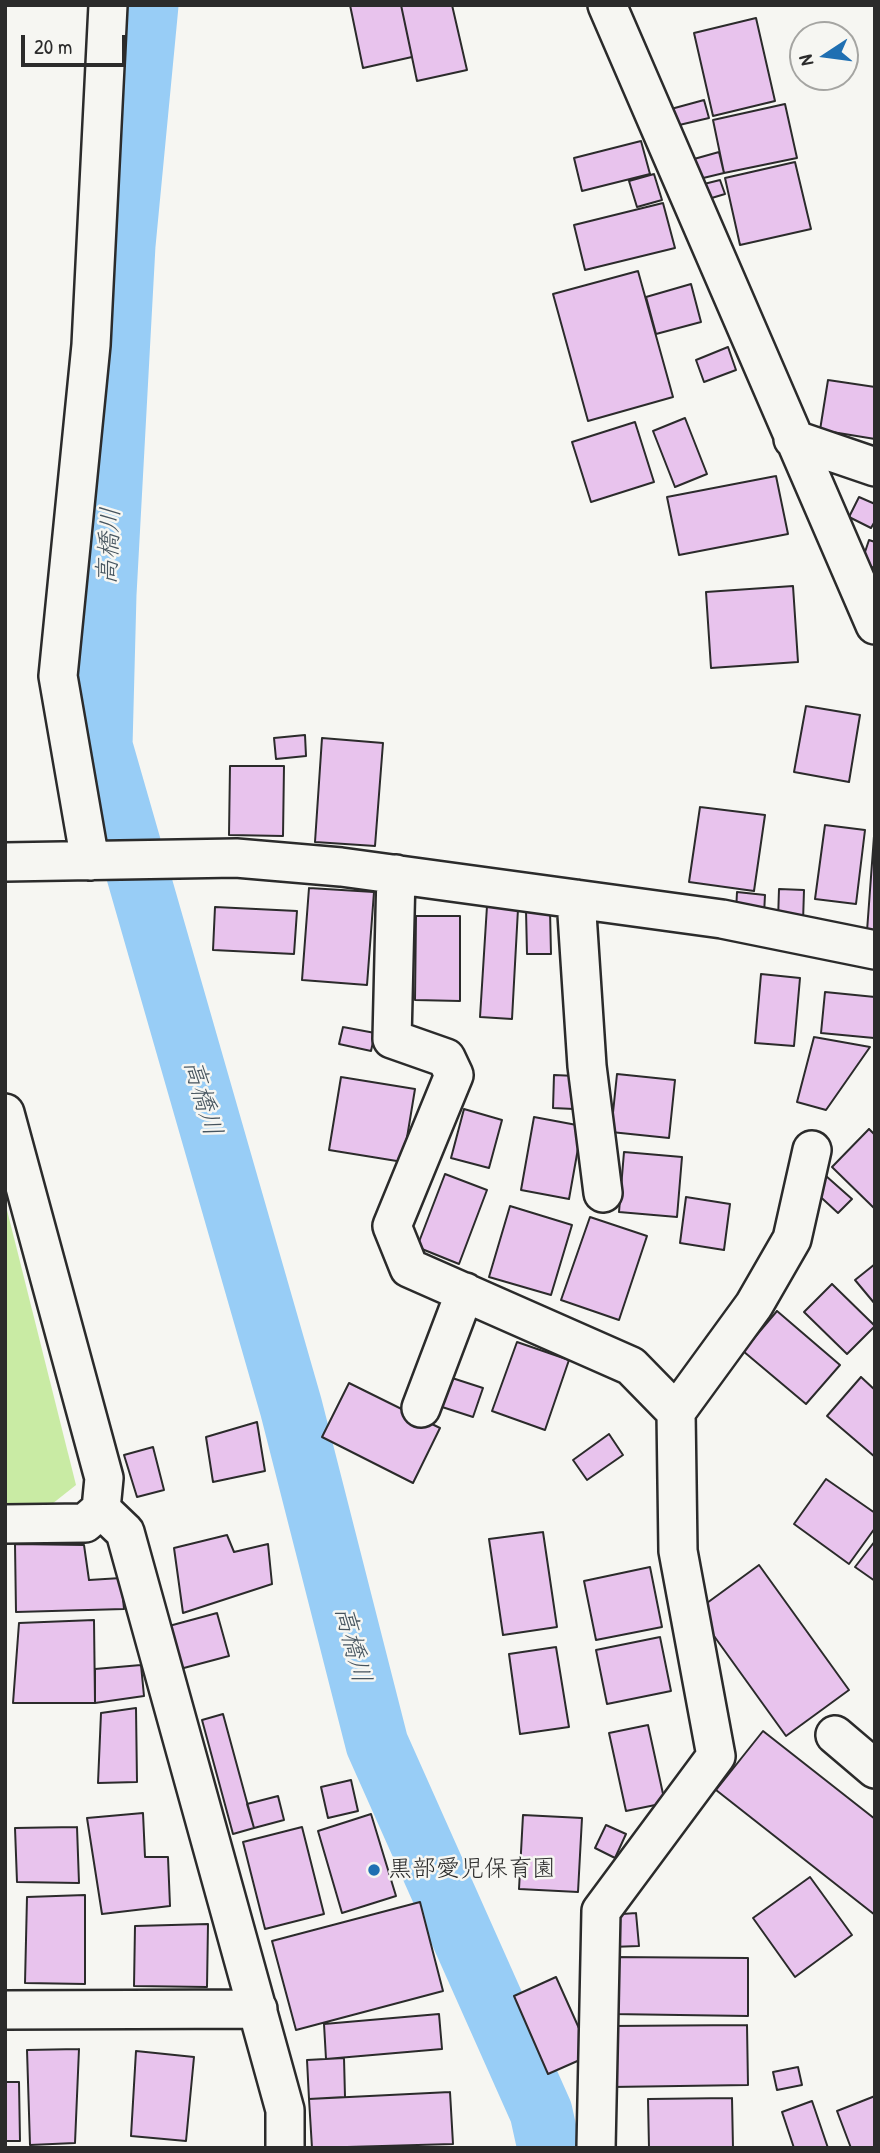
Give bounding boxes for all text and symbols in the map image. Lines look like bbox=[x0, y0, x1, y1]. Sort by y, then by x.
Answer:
scale bar bbox=[24, 21, 130, 65]
north arrow bbox=[789, 21, 859, 91]
text: 20 m bbox=[34, 32, 72, 61]
text: N bbox=[792, 52, 819, 68]
water label: 高橋川 bbox=[92, 506, 128, 586]
water label: 高橋川 bbox=[176, 1056, 228, 1140]
water label: 高橋川 bbox=[327, 1603, 377, 1687]
place label: 黒部愛児保育園 bbox=[388, 1856, 556, 1884]
marker: 黒部愛児保育園 bbox=[366, 1862, 382, 1878]

